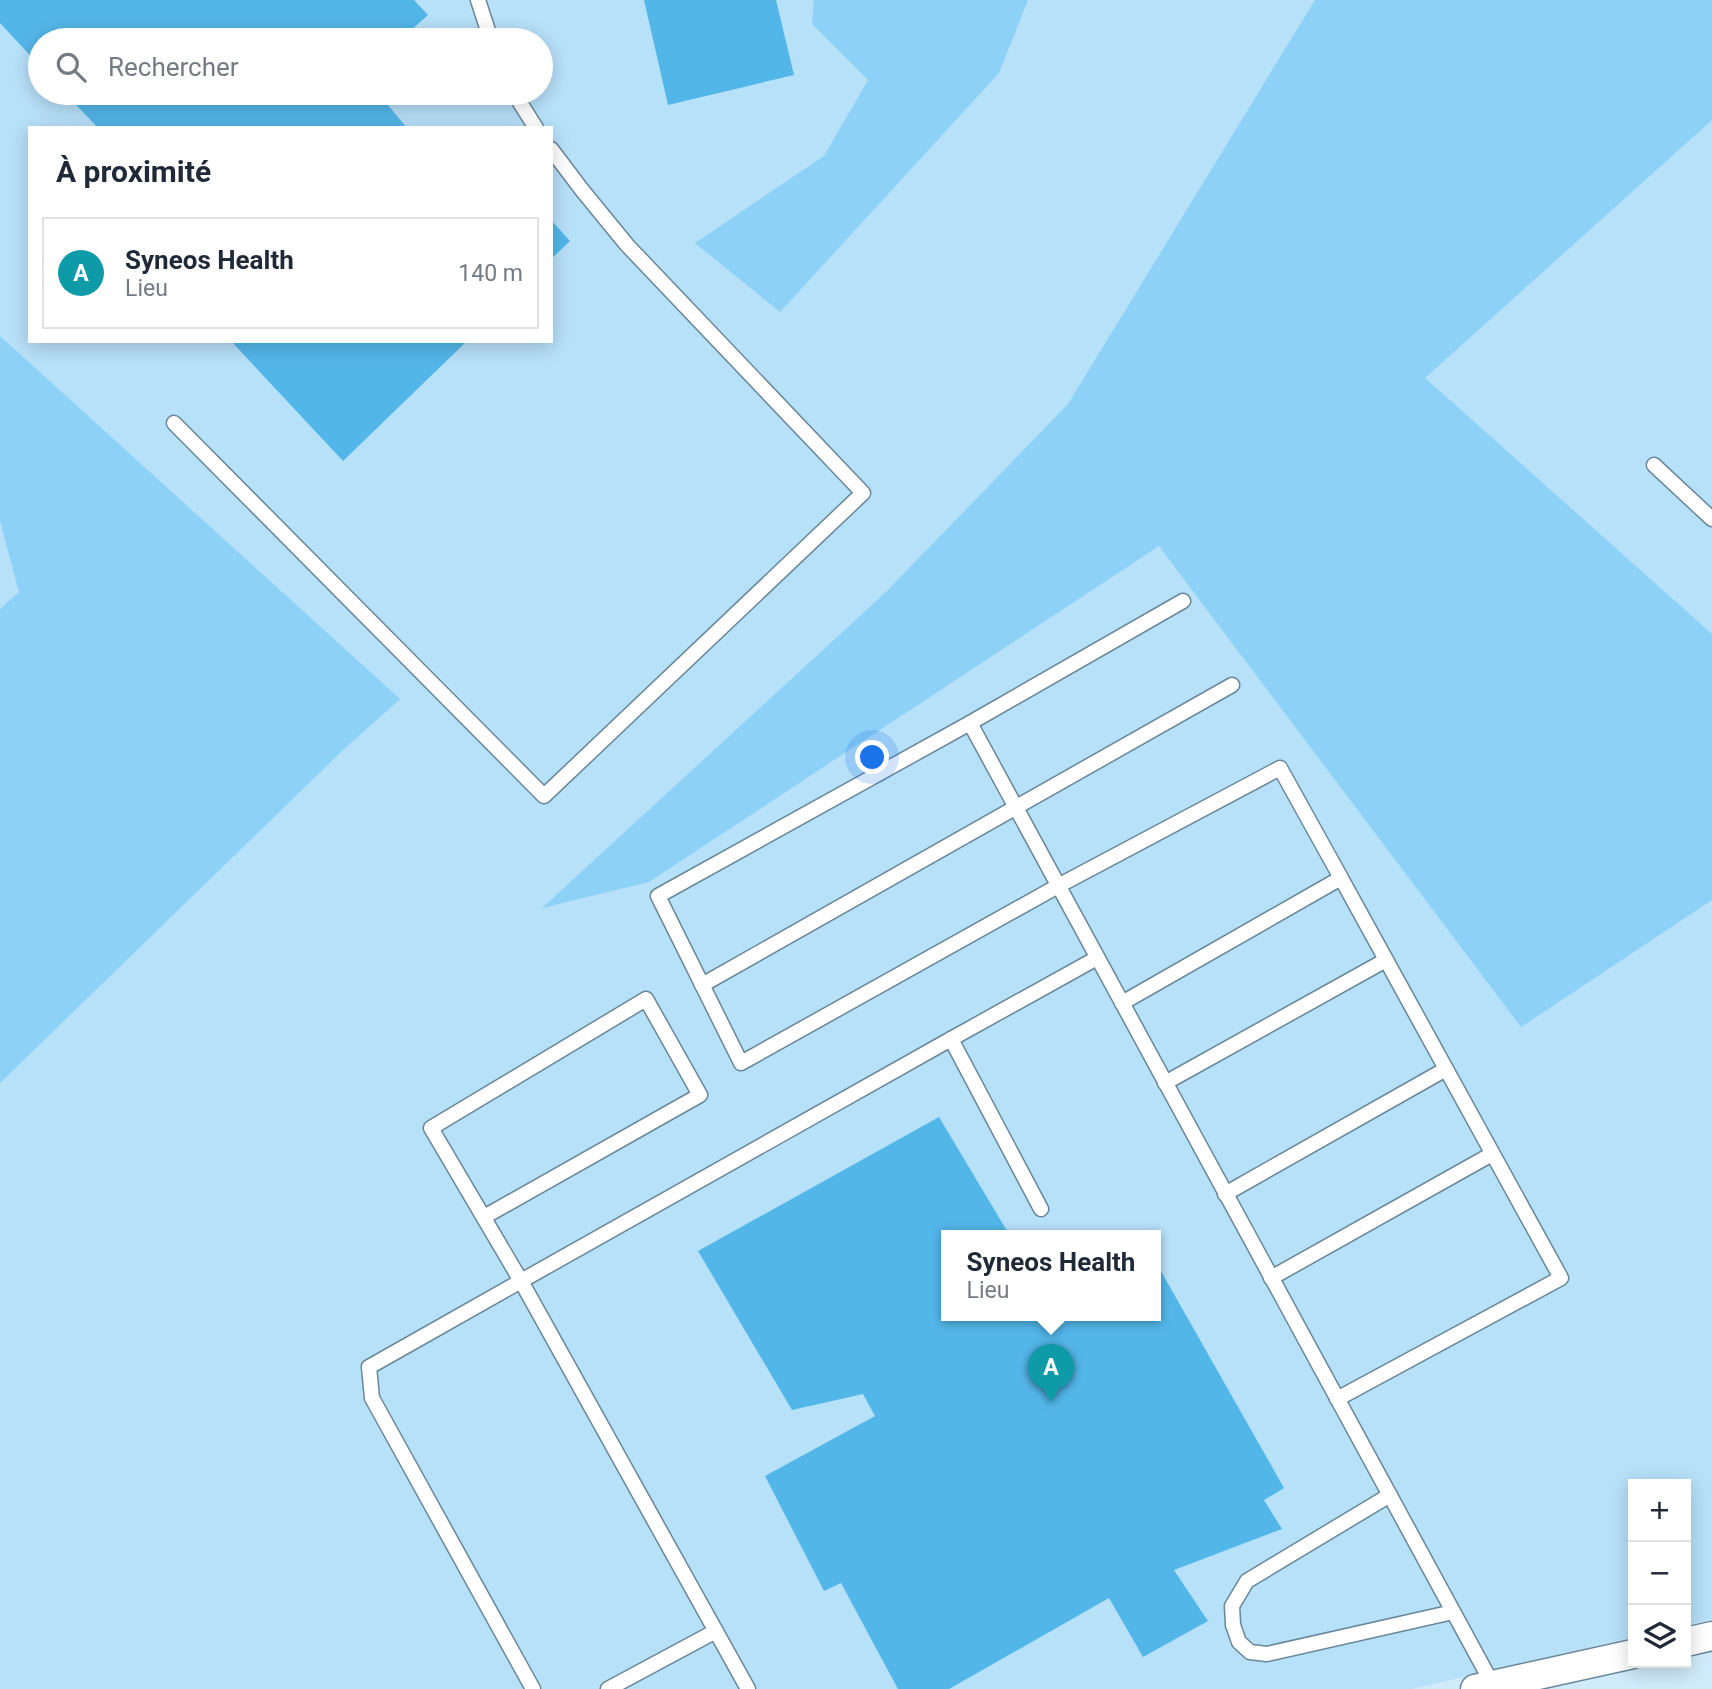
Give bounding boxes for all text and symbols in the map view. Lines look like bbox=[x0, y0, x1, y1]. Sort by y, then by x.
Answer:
search box bbox=[28, 28, 553, 105]
icon: search bbox=[52, 48, 90, 86]
text: Rechercher bbox=[108, 52, 239, 82]
text: À proximité bbox=[56, 154, 211, 189]
text: Syneos Health bbox=[125, 245, 294, 275]
text: A bbox=[73, 260, 89, 287]
text: 140 m bbox=[458, 260, 523, 287]
text: Lieu bbox=[125, 275, 168, 302]
your location bbox=[855, 740, 889, 774]
popup bbox=[941, 1230, 1161, 1321]
text: Syneos Health bbox=[967, 1247, 1135, 1277]
text: Lieu bbox=[967, 1277, 1009, 1304]
pin: A bbox=[1028, 1344, 1074, 1402]
map controls bbox=[1628, 1479, 1691, 1668]
button: + bbox=[1628, 1479, 1691, 1542]
button: − bbox=[1628, 1542, 1691, 1605]
button: layers bbox=[1628, 1605, 1691, 1668]

